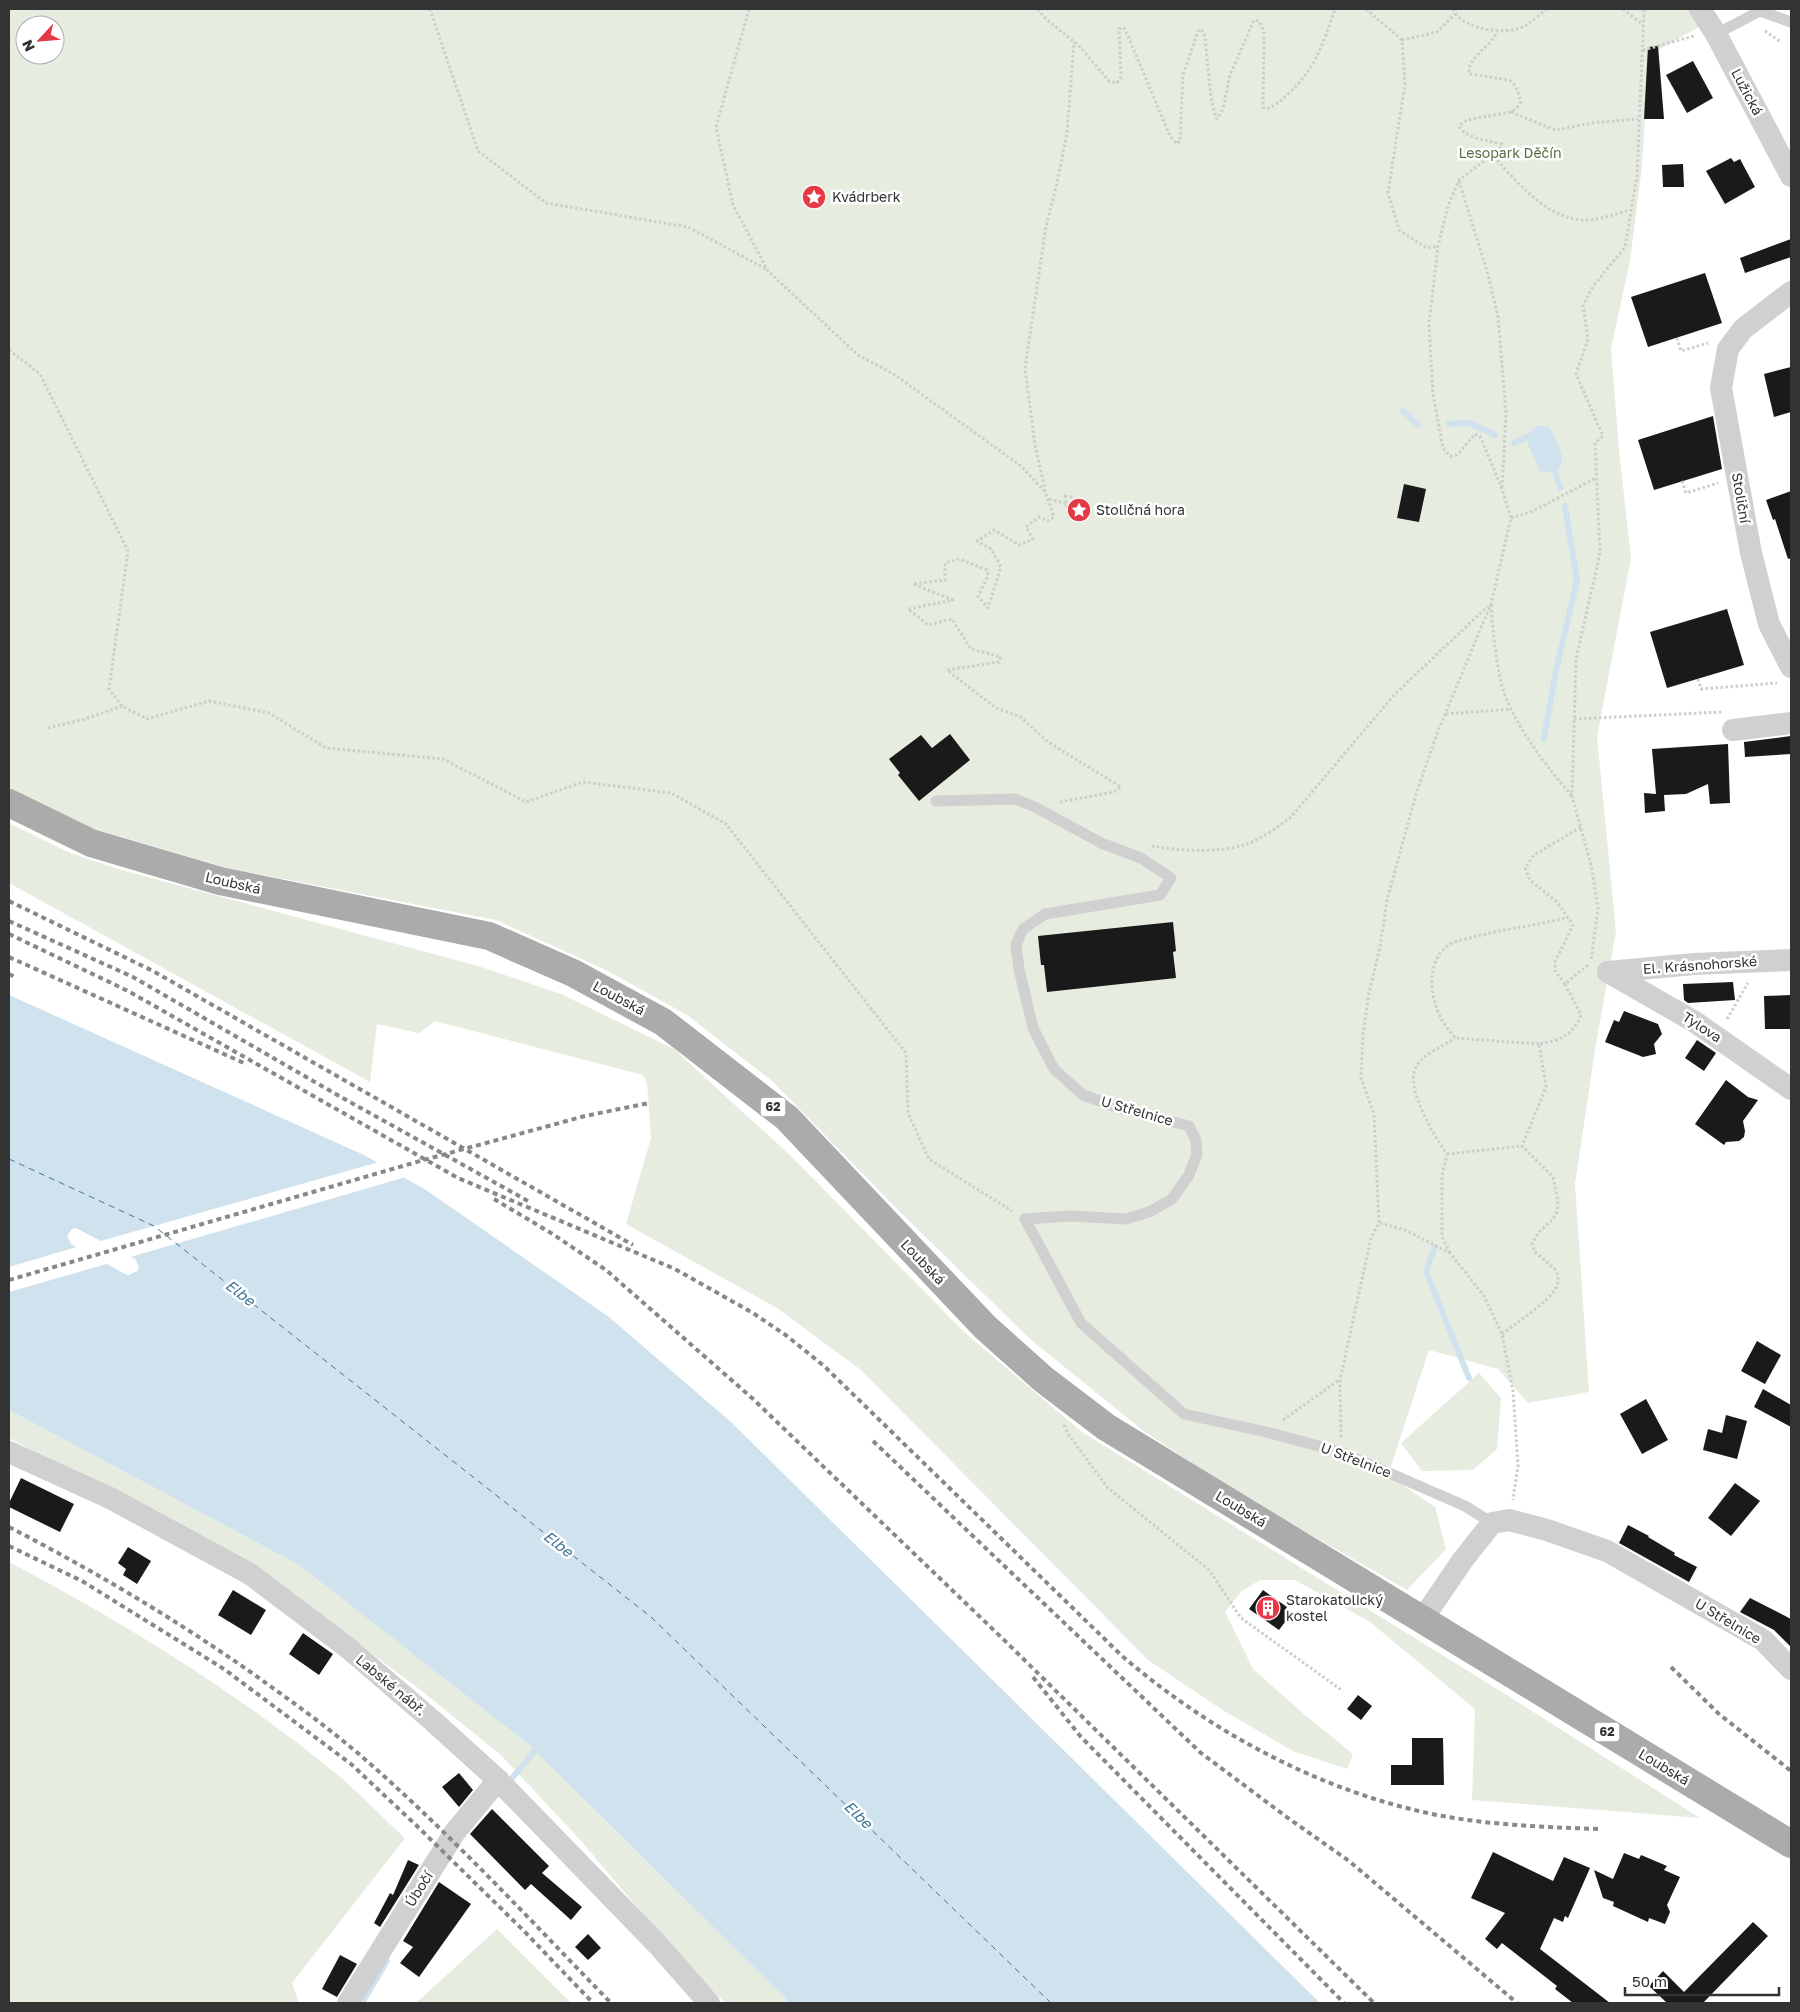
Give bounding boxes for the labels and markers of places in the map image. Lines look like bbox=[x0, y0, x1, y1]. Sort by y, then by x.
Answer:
place icon: Kvádrberk bbox=[801, 184, 827, 210]
place label: Kvádrberk bbox=[832, 188, 901, 205]
place icon: Stoličná hora bbox=[1066, 497, 1092, 523]
place label: Stoličná hora bbox=[1096, 501, 1185, 518]
place label: Starokatolický kostel bbox=[1286, 1591, 1383, 1624]
building icon: Starokatolický kostel bbox=[1255, 1595, 1281, 1621]

